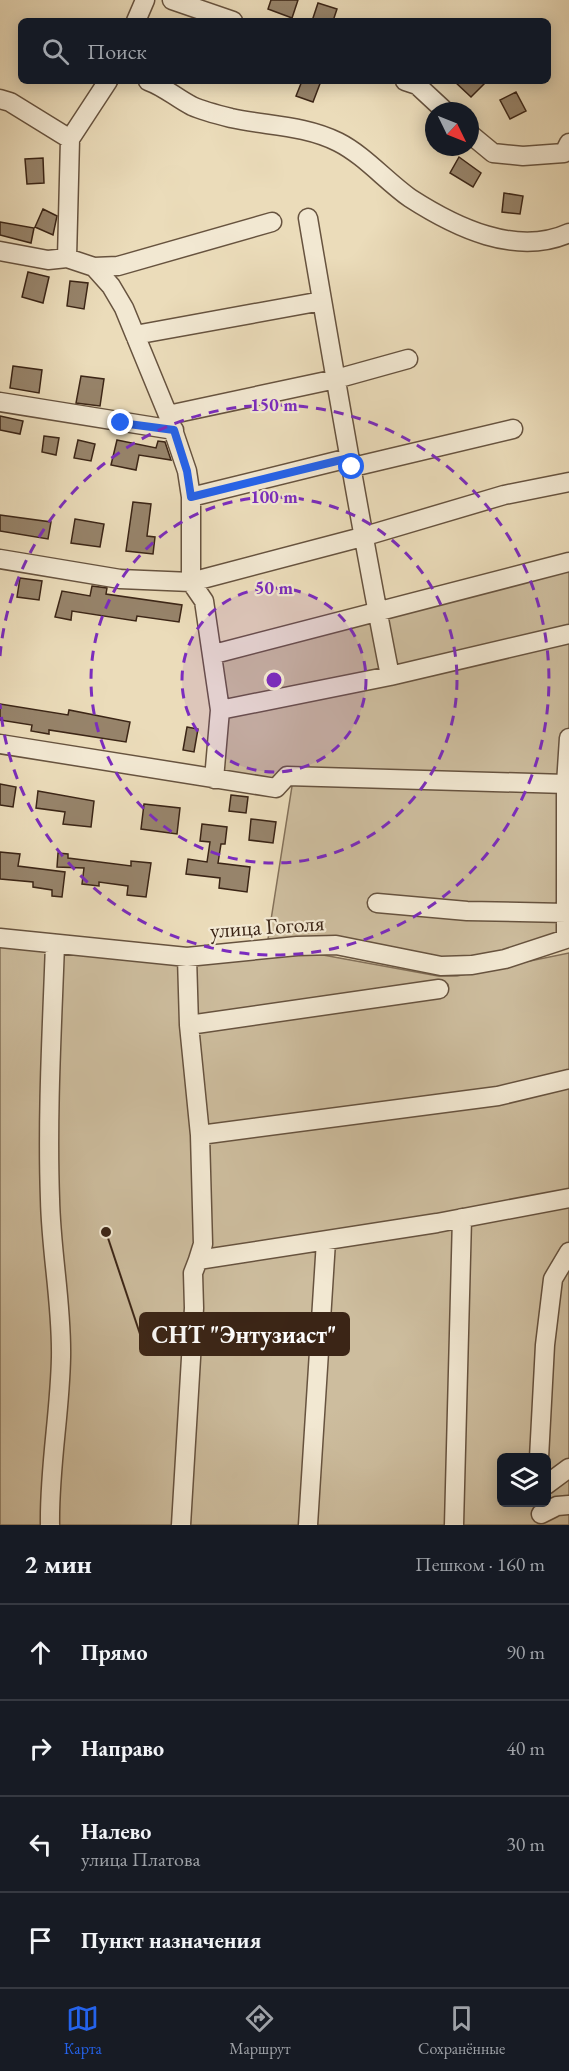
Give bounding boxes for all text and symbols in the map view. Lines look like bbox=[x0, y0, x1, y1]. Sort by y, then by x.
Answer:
search box bbox=[18, 18, 551, 84]
icon: search bbox=[39, 35, 72, 68]
text: Поиск bbox=[87, 37, 147, 66]
north arrow bbox=[425, 102, 479, 156]
text: 150 m bbox=[250, 393, 298, 416]
route end bbox=[107, 409, 133, 435]
route start bbox=[338, 453, 364, 479]
text: 100 m bbox=[250, 485, 298, 508]
text: 50 m bbox=[255, 576, 293, 599]
centre of rings bbox=[264, 670, 284, 690]
street label: улица Гоголя bbox=[209, 908, 325, 945]
callout: СНТ "Энтузиаст" bbox=[140, 1313, 349, 1355]
text: СНТ "Энтузиаст" bbox=[151, 1319, 337, 1351]
map controls bbox=[497, 1453, 551, 1507]
button: layers bbox=[497, 1453, 551, 1507]
text: 2 мин bbox=[24, 1547, 92, 1581]
text: Пешком · 160 m bbox=[415, 1551, 545, 1577]
icon: ahead bbox=[24, 1636, 57, 1669]
text: Прямо bbox=[81, 1638, 148, 1667]
text: 90 m bbox=[506, 1639, 545, 1665]
icon: right bbox=[24, 1732, 57, 1765]
text: Направо bbox=[81, 1734, 164, 1763]
text: 40 m bbox=[506, 1735, 545, 1761]
text: Налево bbox=[81, 1817, 151, 1846]
icon: left bbox=[24, 1828, 57, 1861]
text: 30 m bbox=[506, 1831, 545, 1857]
text: улица Платова bbox=[81, 1846, 200, 1872]
icon: arrive bbox=[24, 1924, 57, 1957]
text: Пункт назначения bbox=[81, 1926, 261, 1955]
tab: Карта bbox=[64, 2002, 102, 2059]
tab: Маршрут bbox=[229, 2002, 291, 2059]
tab: Сохранённые bbox=[418, 2002, 505, 2059]

